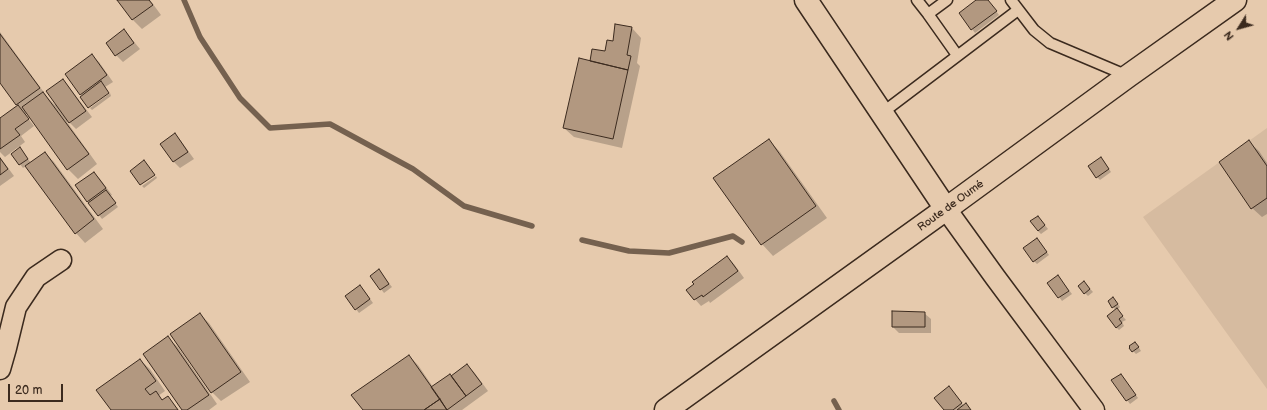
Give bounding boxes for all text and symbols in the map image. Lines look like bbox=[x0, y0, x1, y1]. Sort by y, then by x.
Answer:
north arrow bbox=[1219, 8, 1259, 48]
text: N bbox=[1221, 28, 1237, 43]
street label: Route de Oumé bbox=[915, 178, 987, 234]
scale bar bbox=[10, 376, 65, 402]
text: 20 m bbox=[15, 383, 42, 398]

